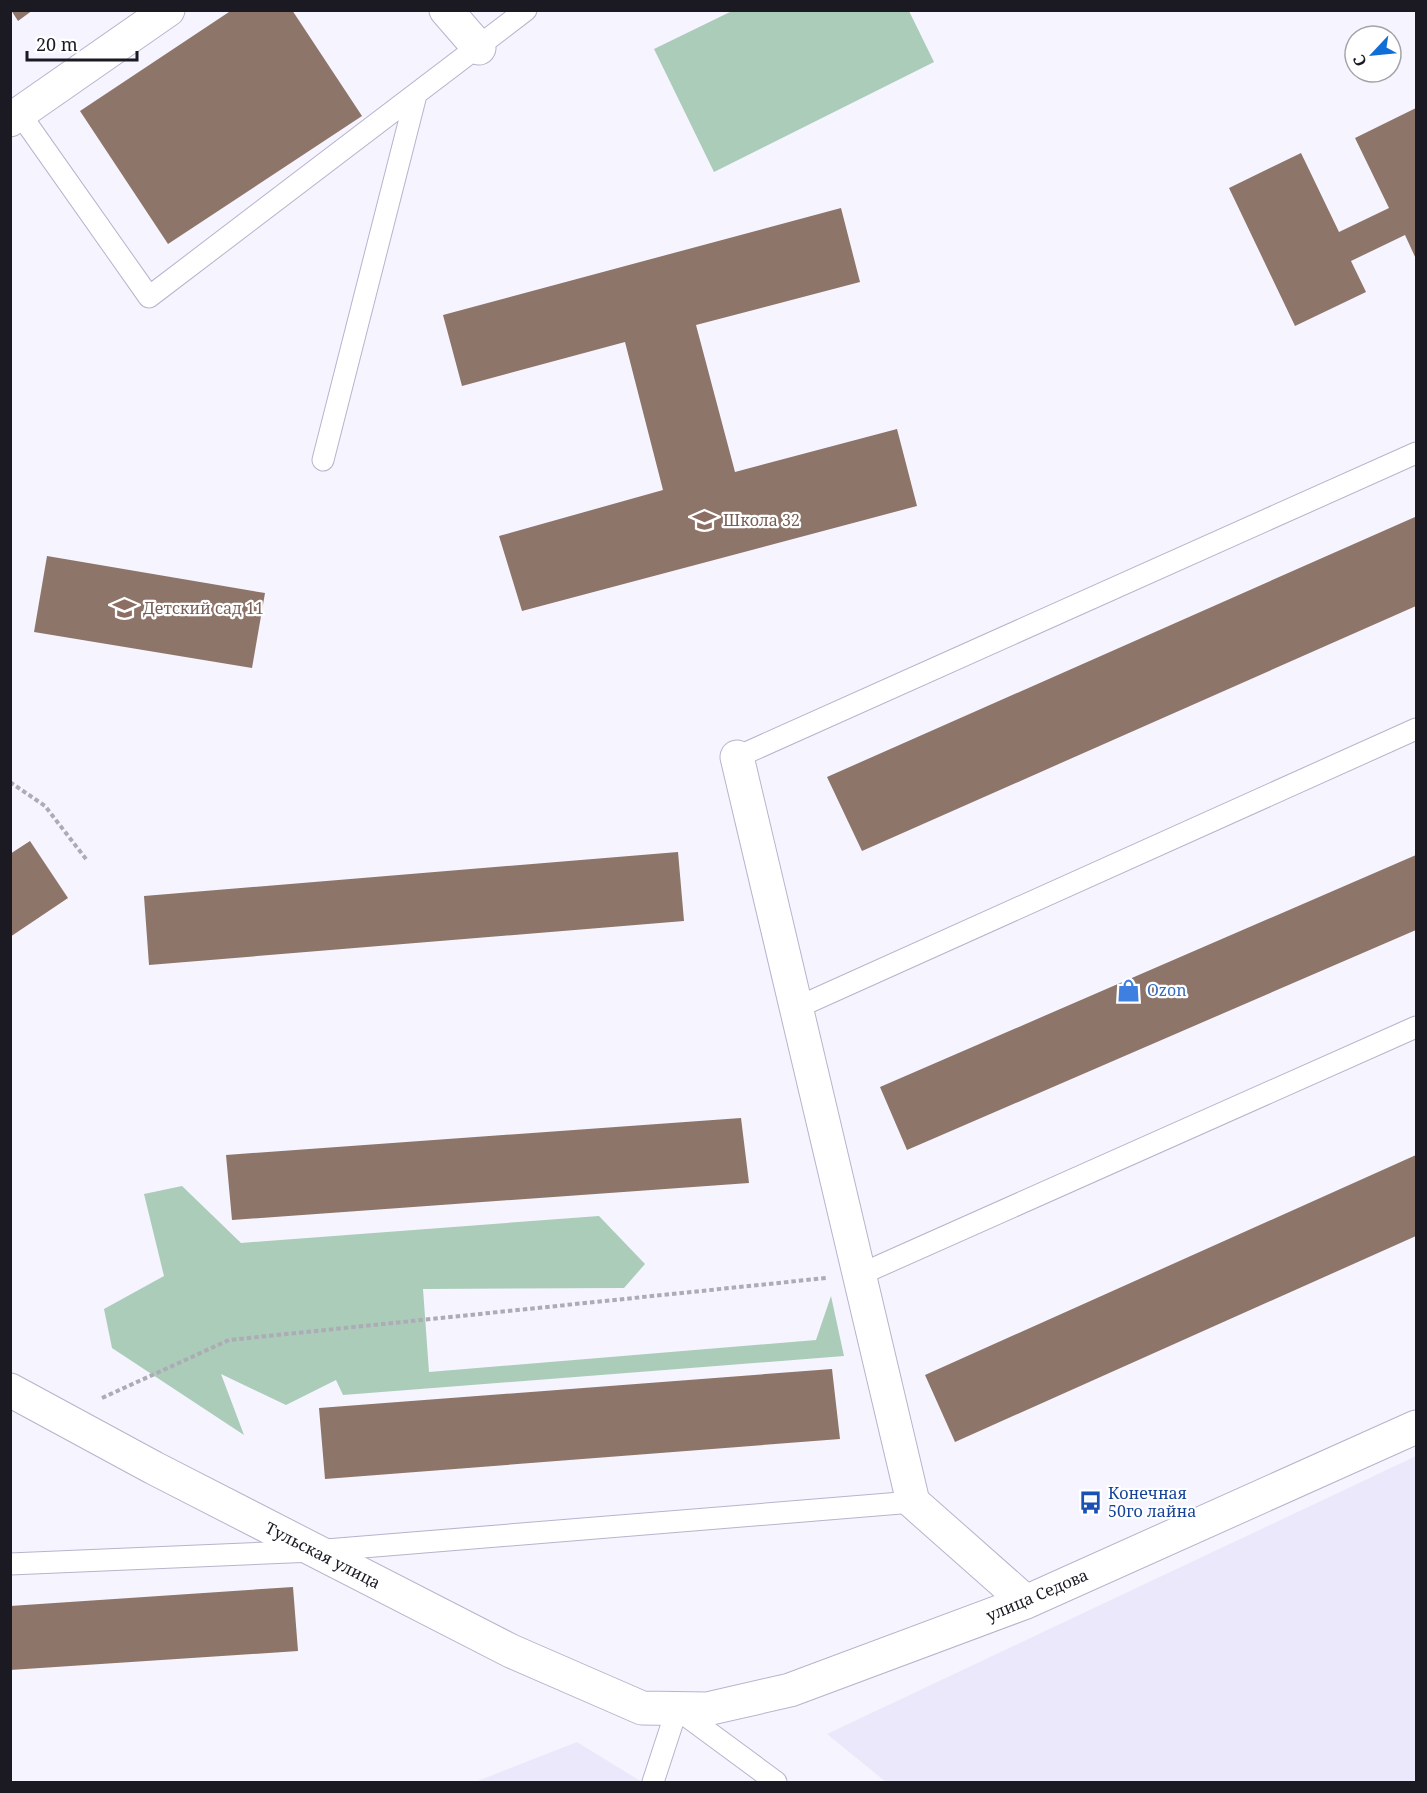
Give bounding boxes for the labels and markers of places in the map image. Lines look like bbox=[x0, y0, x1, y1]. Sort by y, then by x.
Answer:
school or university icon: Школа 32 bbox=[692, 507, 718, 533]
place label: Школа 32 bbox=[723, 509, 800, 531]
school or university icon: Детский сад 11 bbox=[112, 595, 138, 621]
place label: Детский сад 11 bbox=[143, 597, 264, 619]
shop icon: Ozon bbox=[1116, 977, 1142, 1003]
place label: Ozon bbox=[1147, 979, 1187, 1001]
place label: Конечная 50го лайна bbox=[1108, 1482, 1196, 1522]
bus stop icon: Конечная 50го лайна bbox=[1077, 1489, 1103, 1515]

